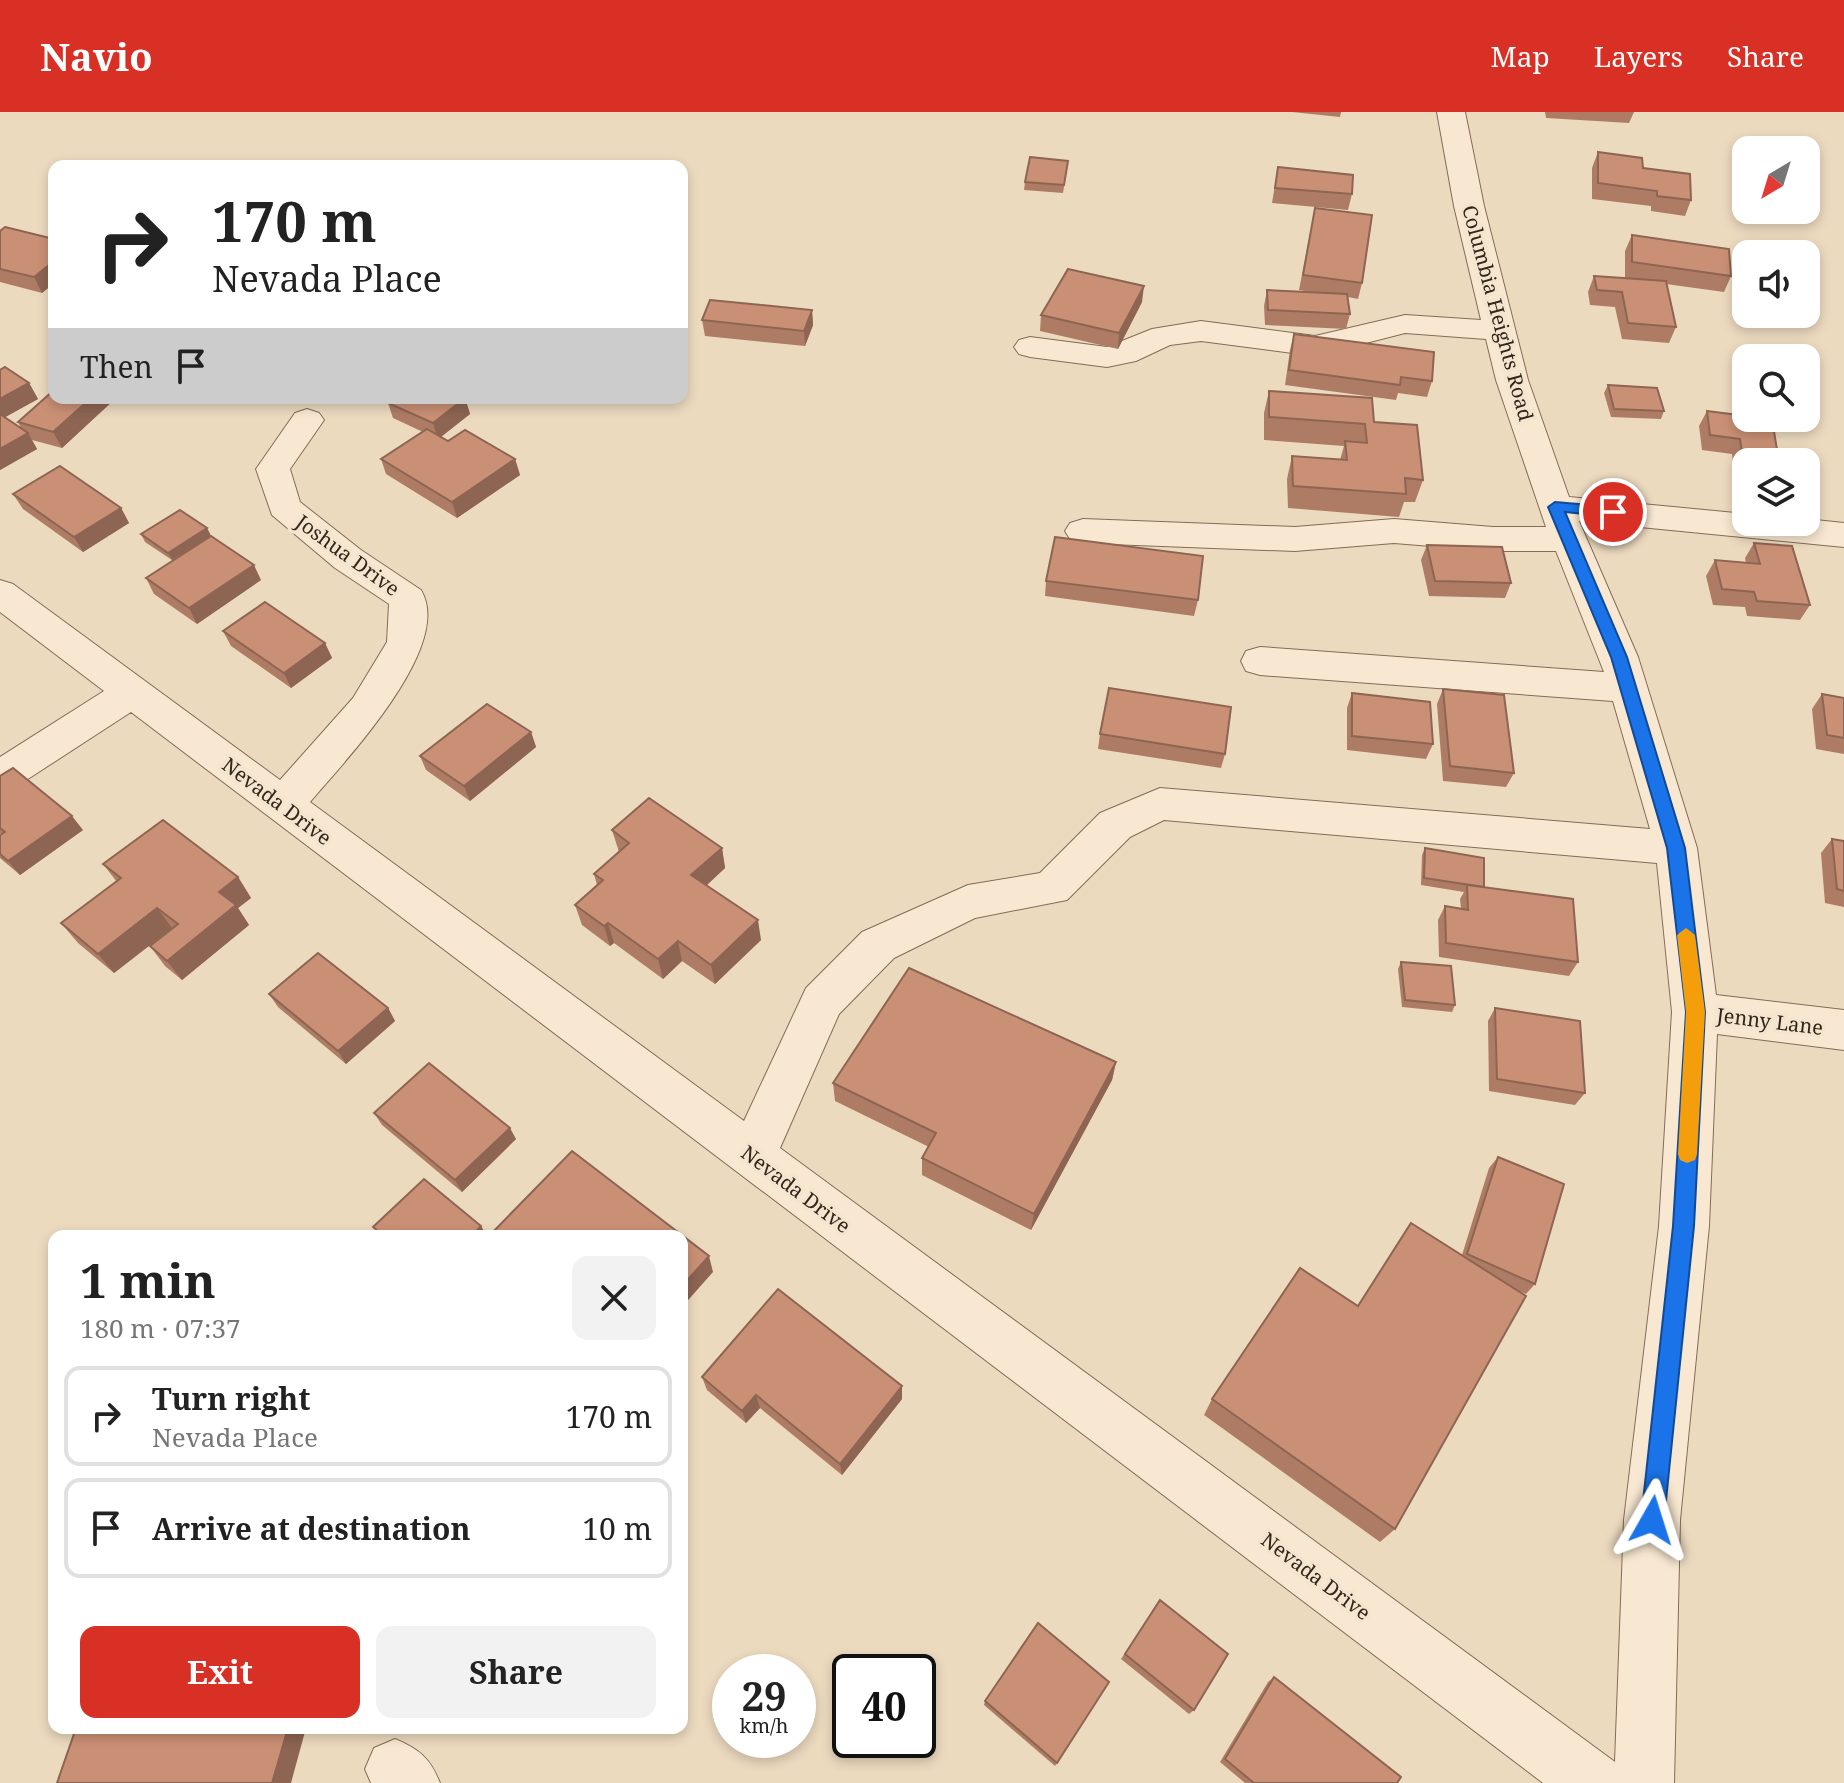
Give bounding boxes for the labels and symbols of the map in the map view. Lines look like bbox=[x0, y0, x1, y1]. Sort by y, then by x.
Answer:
north arrow bbox=[1732, 136, 1820, 224]
street label: Columbia Heights Road bbox=[1456, 202, 1540, 424]
pin bbox=[1579, 478, 1647, 546]
street label: Joshua Drive bbox=[290, 508, 405, 602]
street label: Nevada Drive bbox=[217, 751, 337, 851]
street label: Jenny Lane bbox=[1714, 1001, 1825, 1041]
street label: Nevada Drive bbox=[736, 1139, 856, 1239]
position arrow bbox=[1610, 1478, 1694, 1562]
street label: Nevada Drive bbox=[1256, 1526, 1376, 1626]
speed limit sign: 40 bbox=[832, 1654, 936, 1758]

